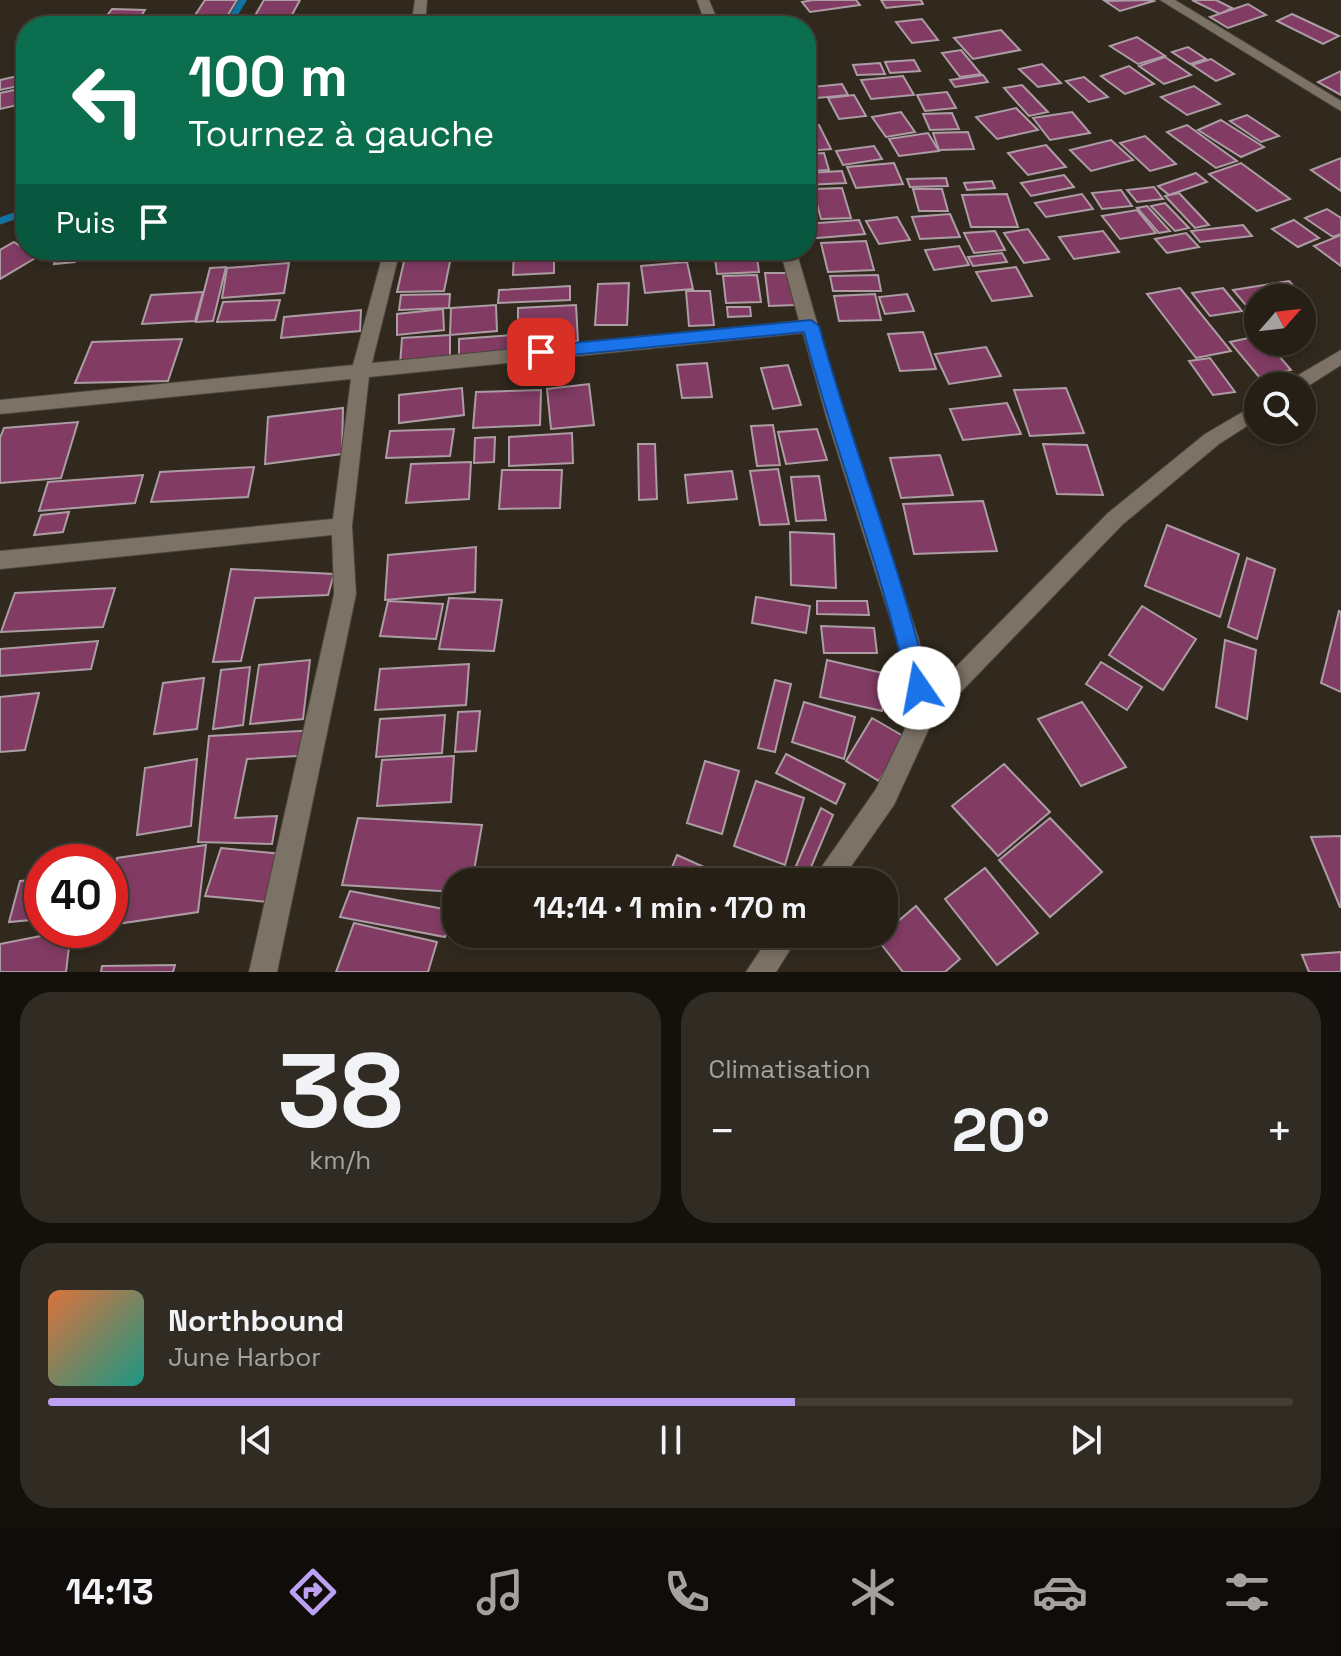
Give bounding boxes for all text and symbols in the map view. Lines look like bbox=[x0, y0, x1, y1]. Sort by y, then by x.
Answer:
text: 100 m bbox=[188, 41, 348, 112]
icon: left bbox=[56, 48, 160, 152]
text: Tournez à gauche bbox=[188, 111, 494, 157]
icon: arrive bbox=[132, 200, 176, 244]
text: Puis bbox=[56, 203, 116, 242]
north arrow bbox=[1244, 284, 1316, 356]
map controls bbox=[1244, 284, 1316, 444]
pin bbox=[507, 318, 575, 386]
icon: arrive bbox=[519, 330, 563, 374]
button: search bbox=[1244, 372, 1316, 444]
position arrow bbox=[877, 646, 961, 730]
speed limit sign: 40 bbox=[24, 844, 128, 948]
text: 14:14 · 1 min · 170 m bbox=[533, 888, 807, 927]
text: 38 bbox=[277, 1025, 403, 1157]
text: Climatisation bbox=[709, 1052, 871, 1086]
text: 20° bbox=[952, 1092, 1050, 1169]
text: − bbox=[709, 1103, 736, 1159]
text: + bbox=[1266, 1103, 1293, 1159]
text: km/h bbox=[309, 1143, 371, 1177]
text: Northbound bbox=[168, 1301, 344, 1340]
text: June Harbor bbox=[168, 1340, 321, 1374]
icon: previous bbox=[234, 1418, 278, 1462]
icon: pause bbox=[649, 1418, 693, 1462]
icon: next bbox=[1064, 1418, 1108, 1462]
icon: directions bbox=[285, 1564, 341, 1620]
icon: music bbox=[472, 1564, 528, 1620]
icon: phone bbox=[659, 1564, 715, 1620]
icon: climate bbox=[845, 1564, 901, 1620]
icon: car bbox=[1032, 1564, 1088, 1620]
icon: filters bbox=[1219, 1564, 1275, 1620]
text: 14:13 bbox=[65, 1569, 154, 1615]

